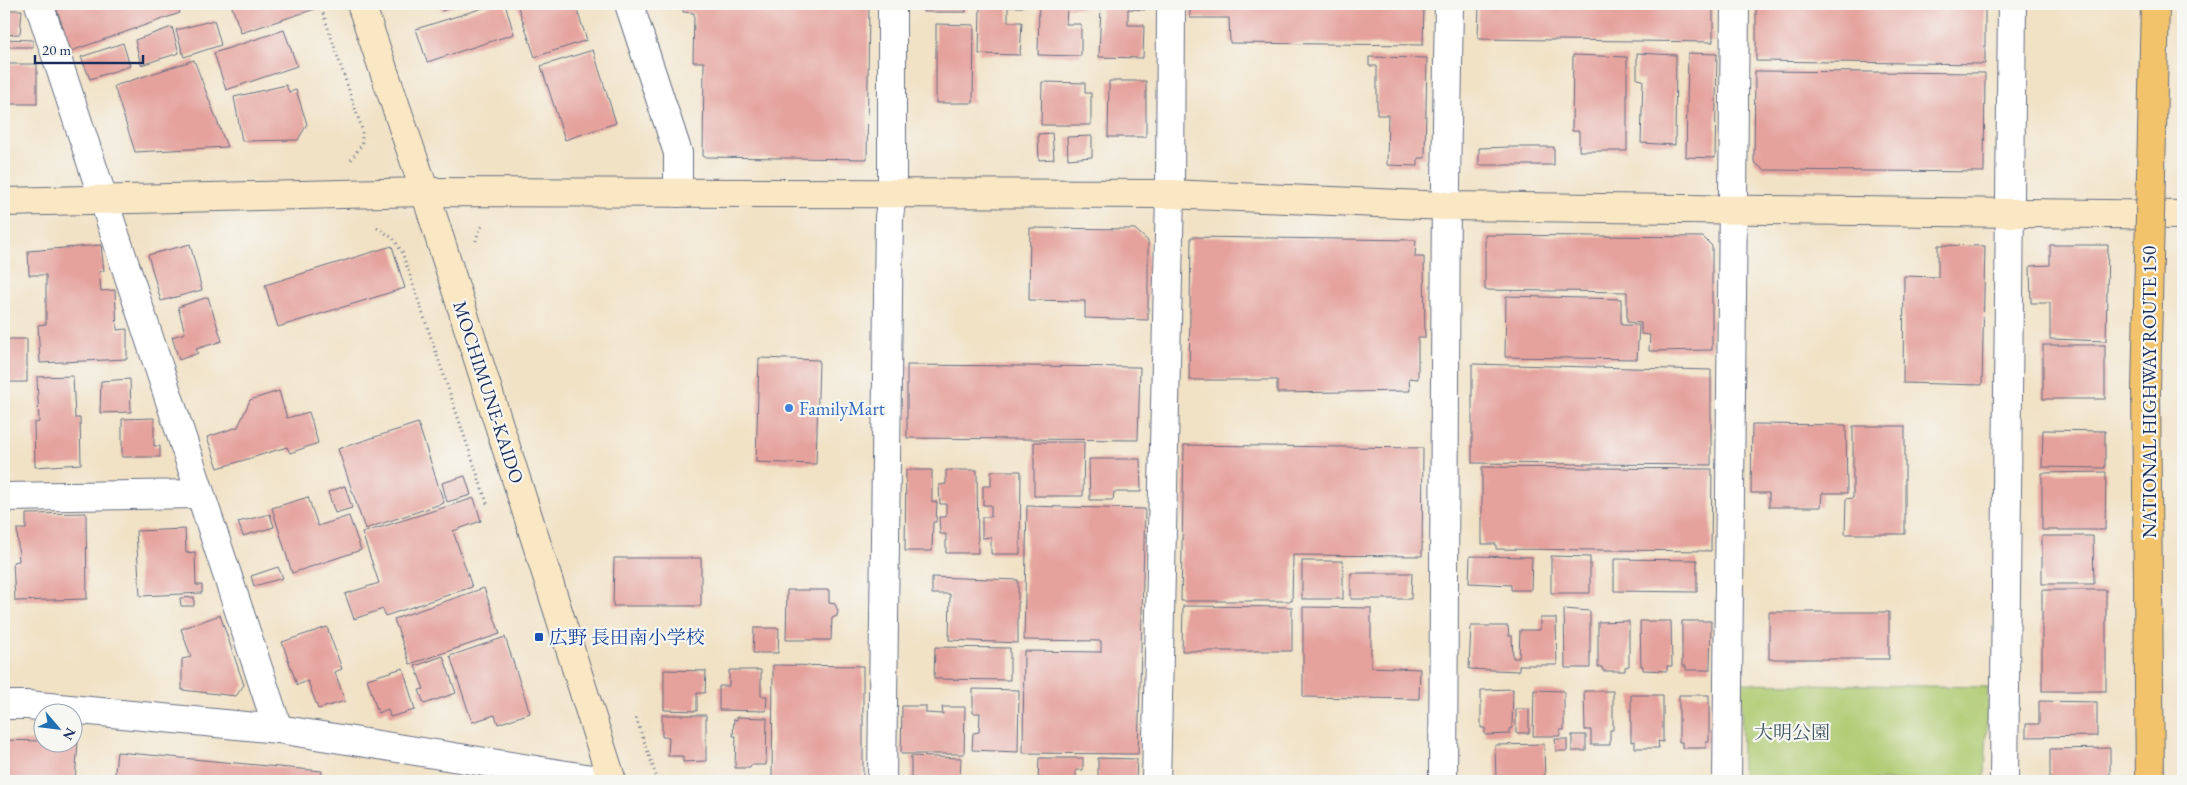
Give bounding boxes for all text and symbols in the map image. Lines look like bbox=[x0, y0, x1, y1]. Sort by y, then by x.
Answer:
scale bar bbox=[35, 32, 142, 64]
text: 20 m bbox=[42, 40, 71, 59]
street label: NATIONAL HIGHWAY ROUTE 150 bbox=[2137, 246, 2162, 538]
street label: MOCHIMUNE-KAIDO bbox=[447, 298, 530, 487]
place label: FamilyMart bbox=[799, 396, 885, 421]
marker: FamilyMart bbox=[783, 402, 795, 414]
place label: 広野 長田南小学校 bbox=[549, 625, 705, 650]
marker: 広野 長田南小学校 bbox=[533, 631, 545, 643]
north arrow bbox=[32, 702, 82, 752]
park label: 大明公園 bbox=[1754, 720, 1830, 745]
text: N bbox=[59, 725, 80, 744]

